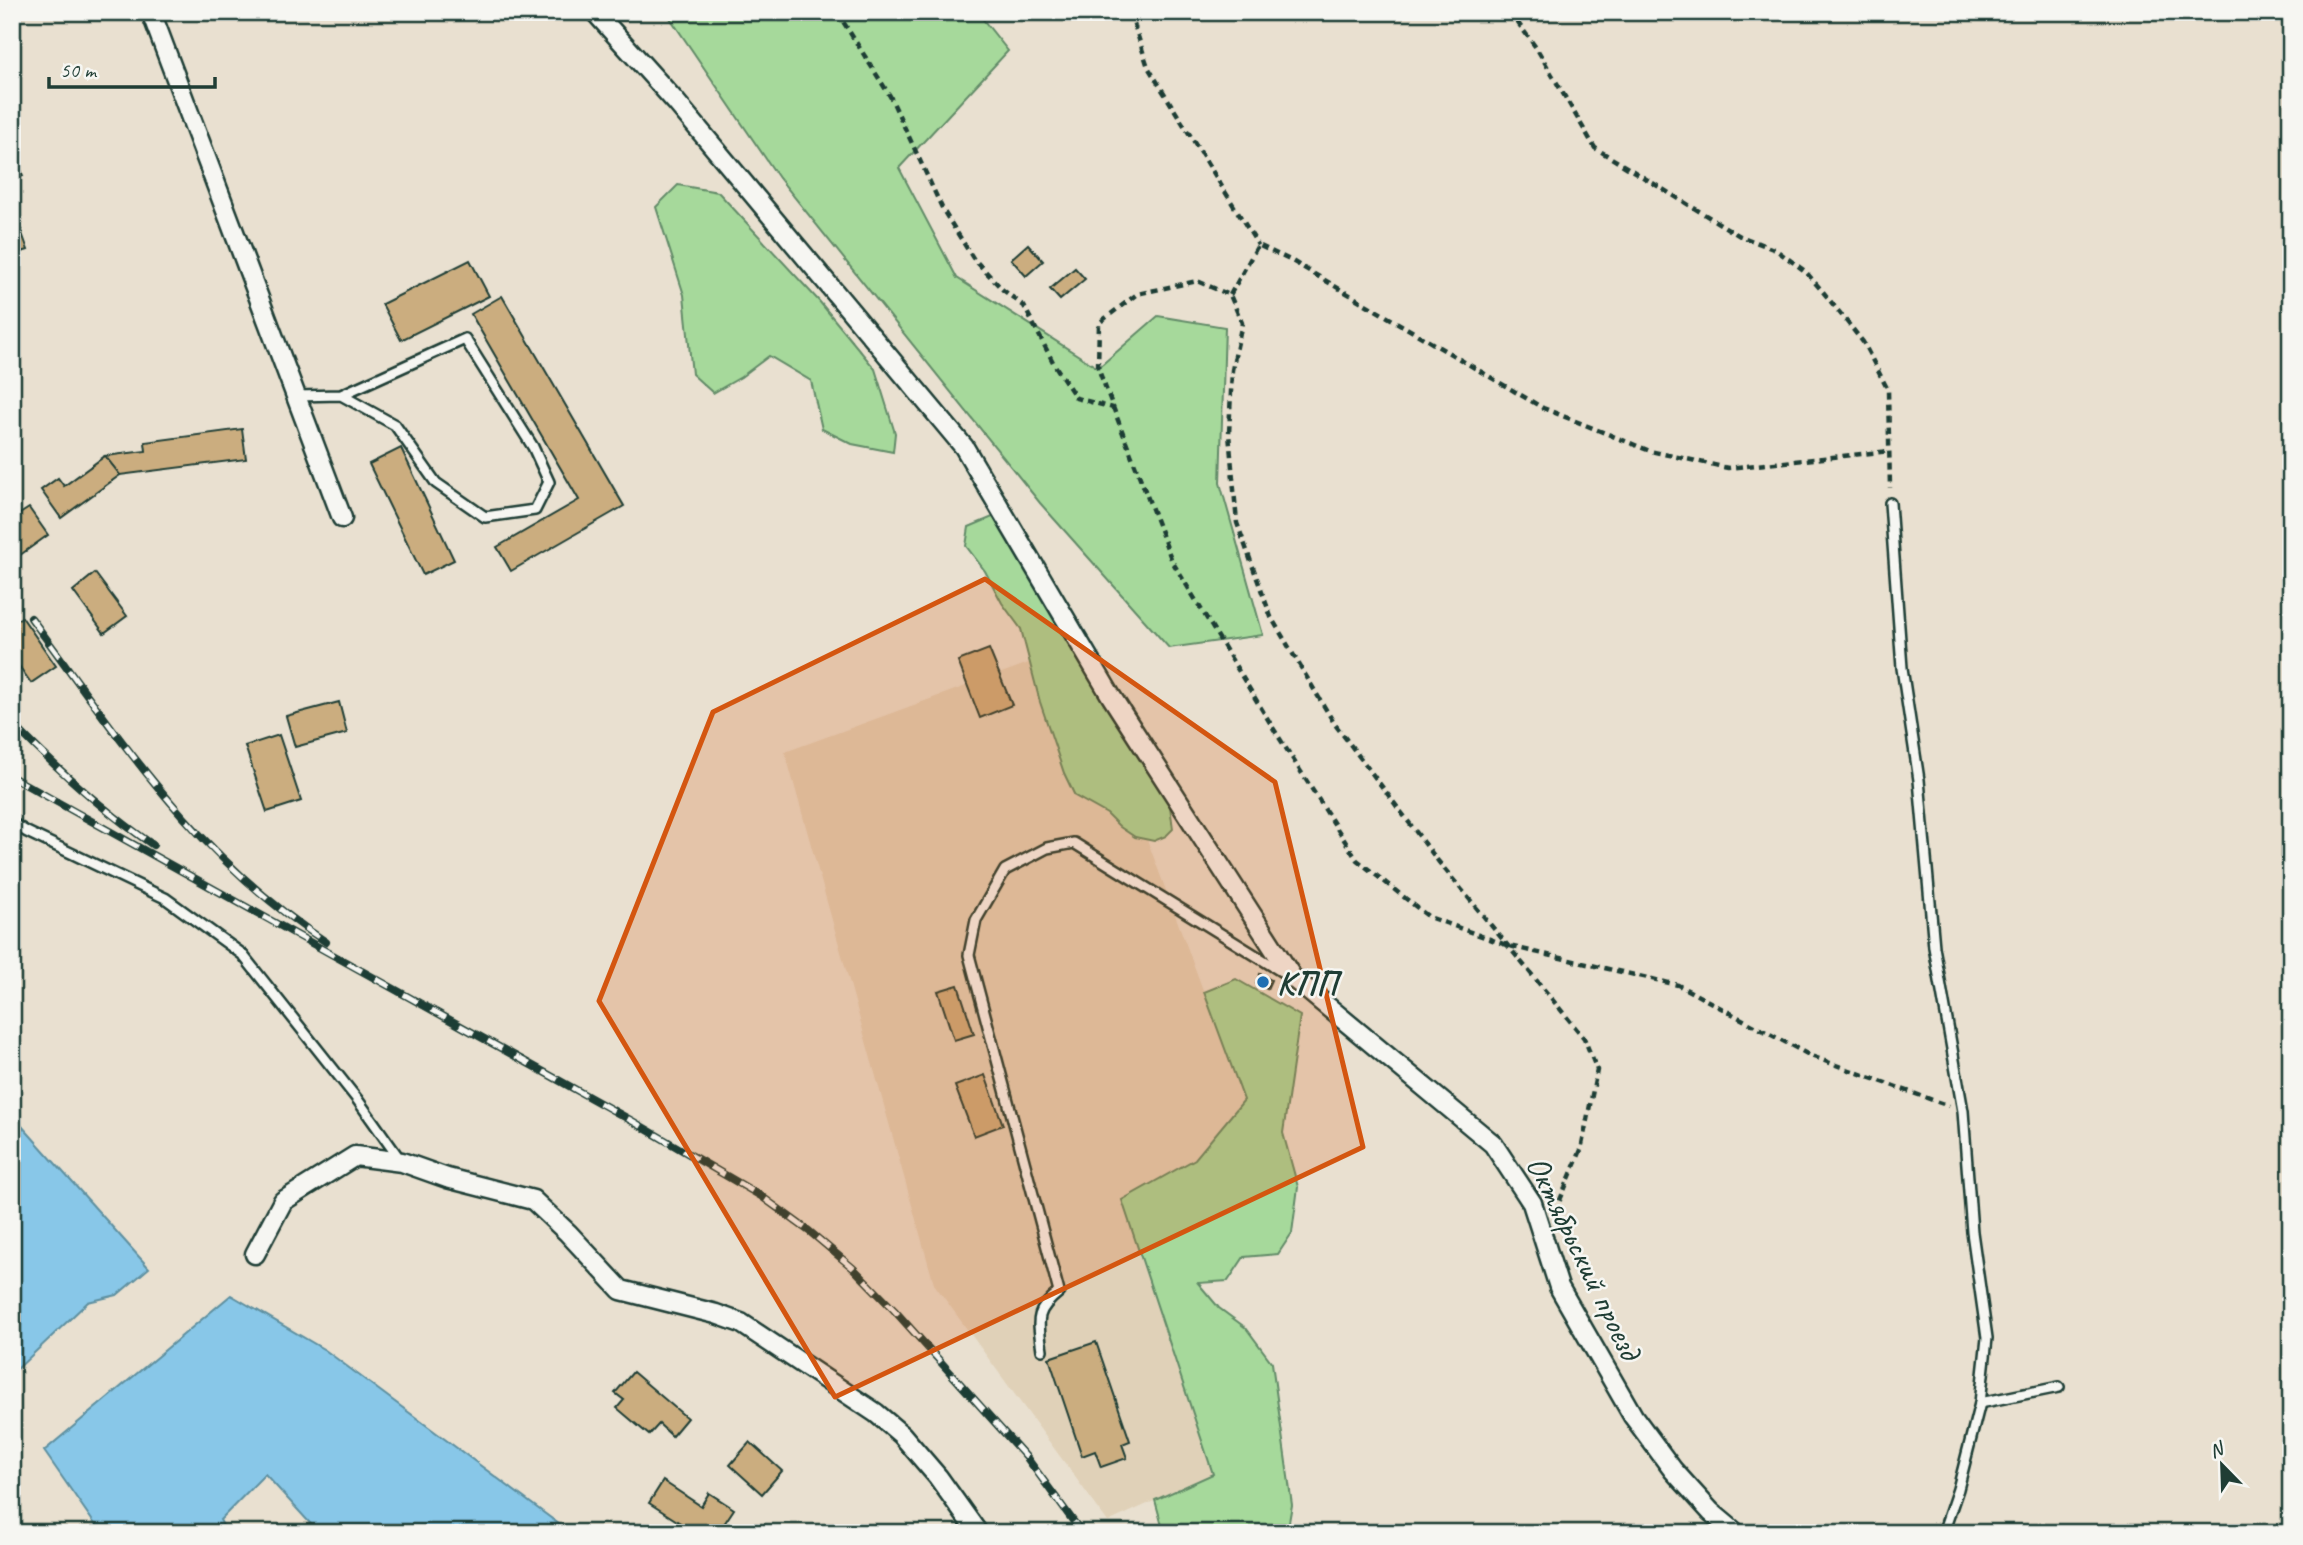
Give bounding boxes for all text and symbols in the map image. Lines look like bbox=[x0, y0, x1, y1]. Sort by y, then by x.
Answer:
scale bar bbox=[49, 46, 215, 90]
text: 50 m bbox=[60, 57, 98, 83]
place label: КПП bbox=[1277, 962, 1343, 1004]
marker: КПП bbox=[1255, 974, 1271, 990]
street label: Октябрьский проезд bbox=[1517, 1149, 1653, 1369]
north arrow bbox=[2188, 1430, 2258, 1500]
text: N bbox=[2206, 1436, 2229, 1464]

